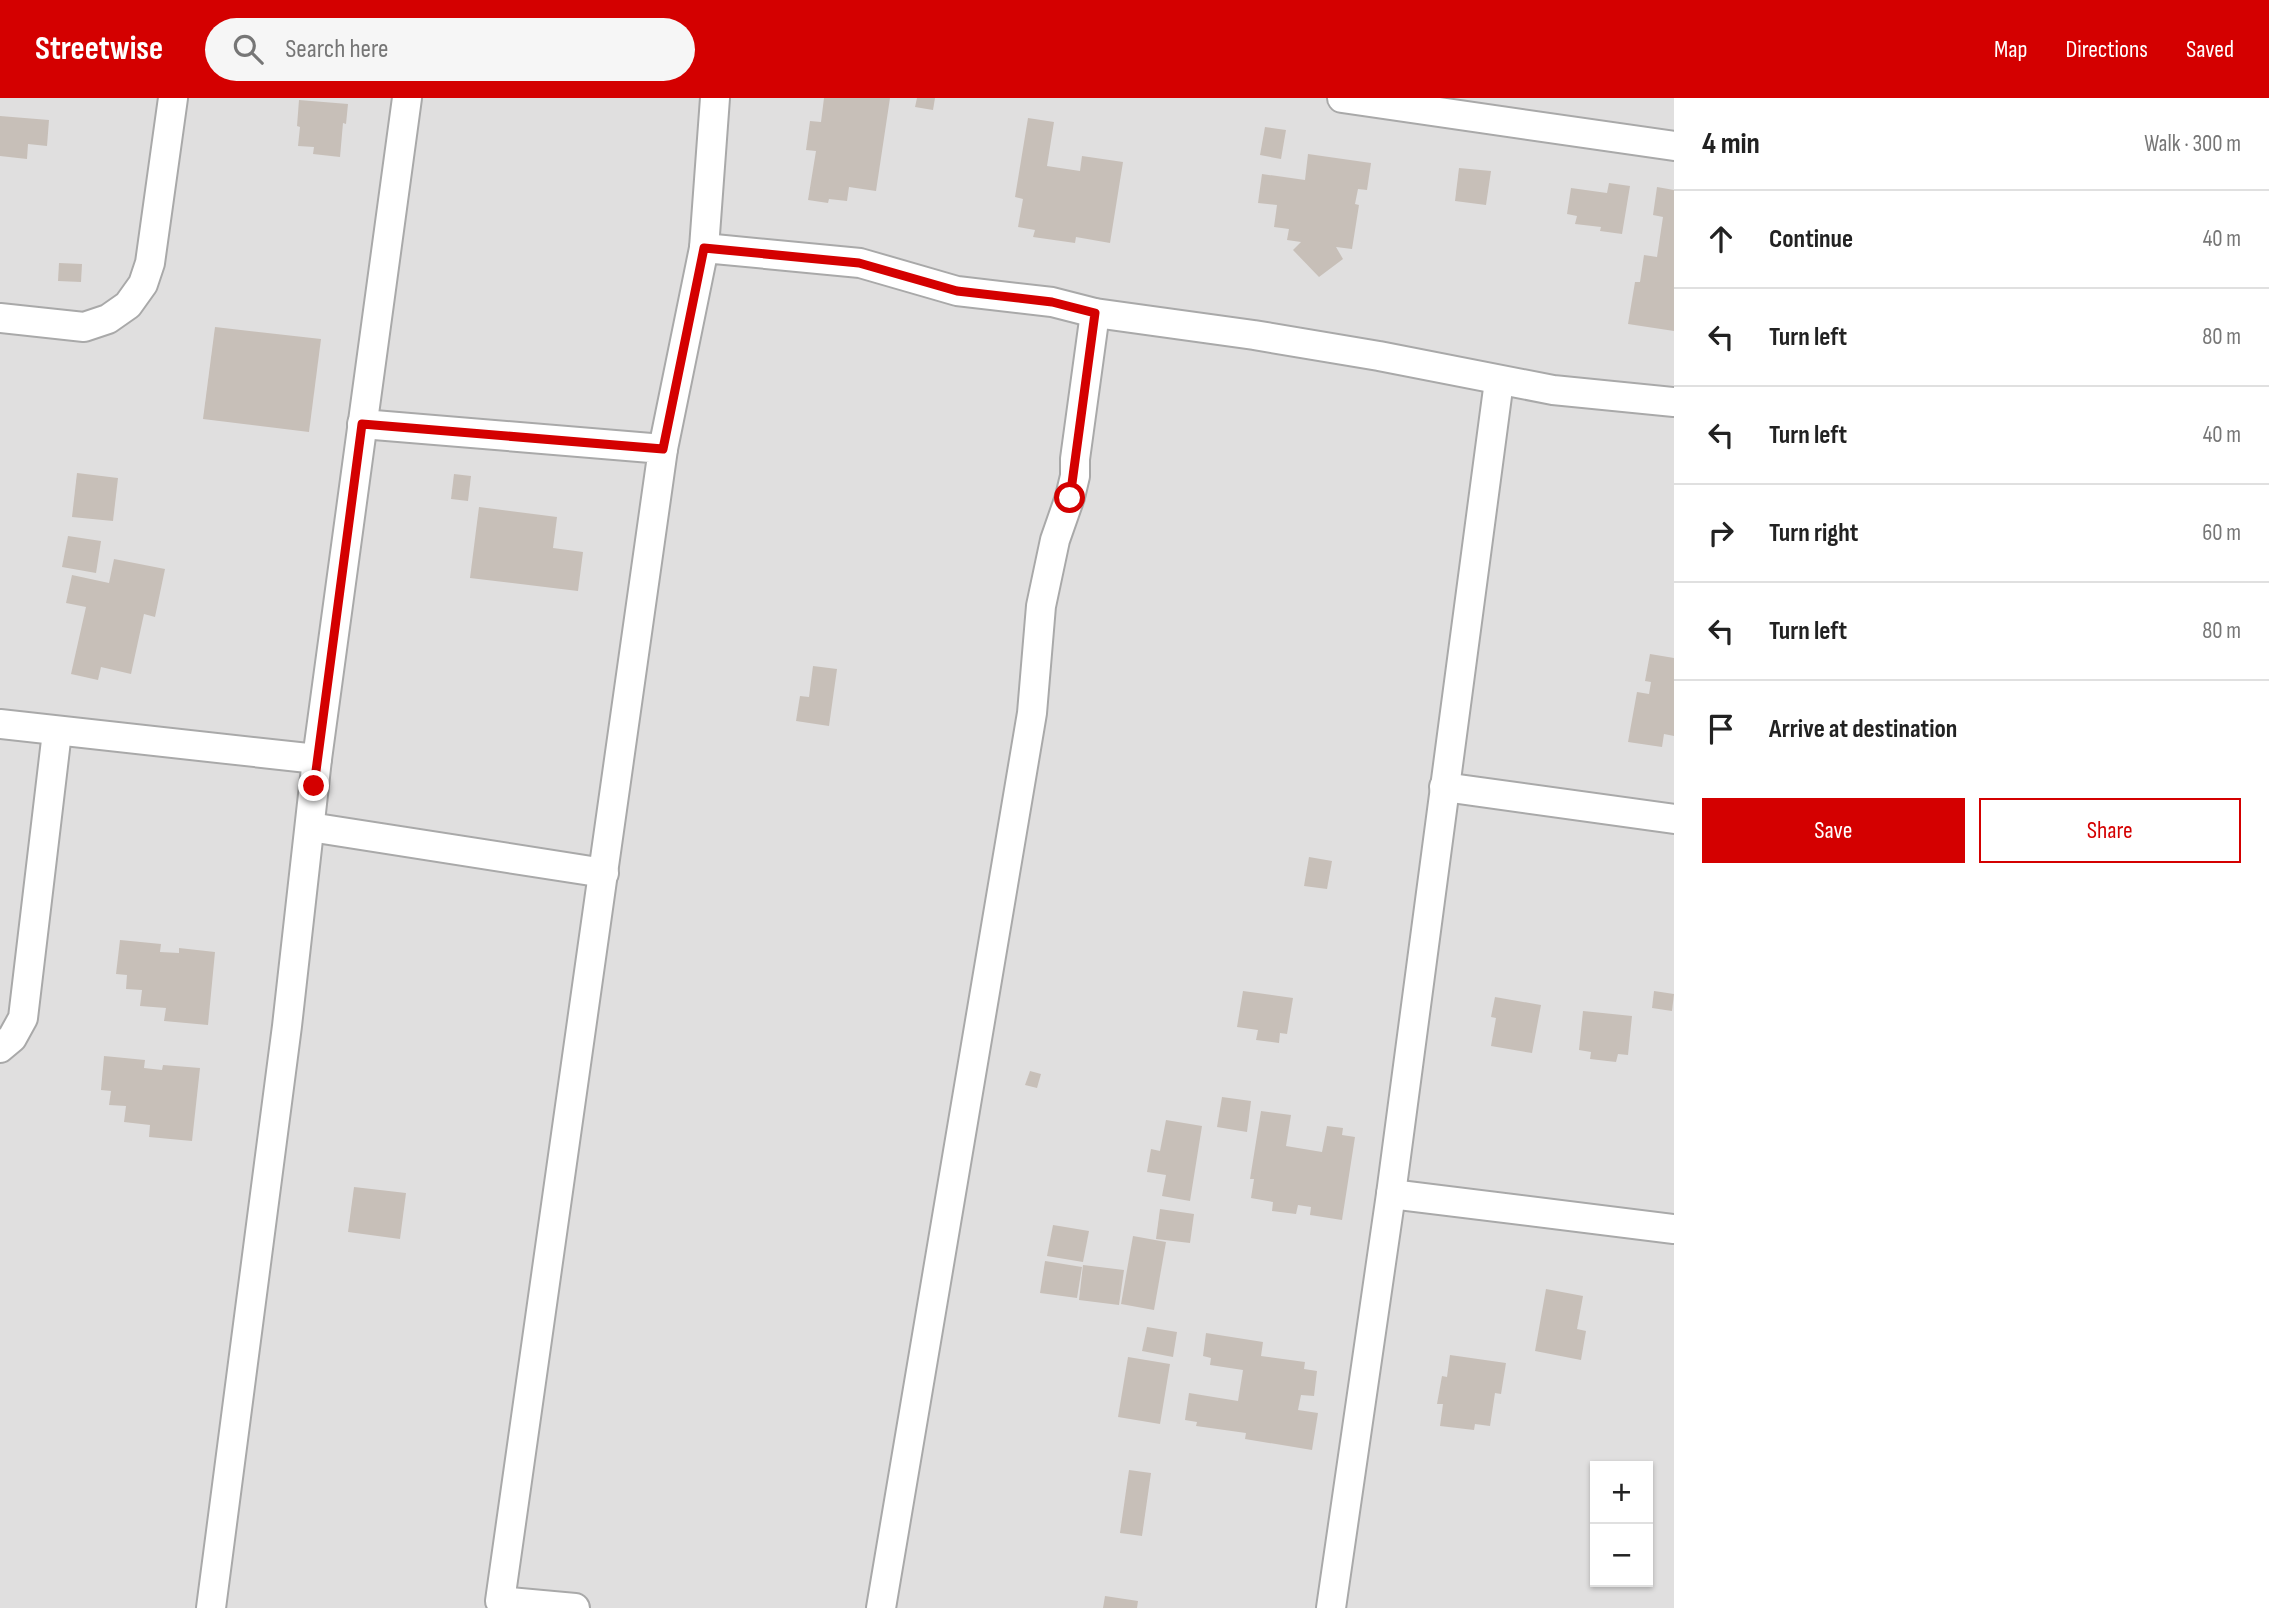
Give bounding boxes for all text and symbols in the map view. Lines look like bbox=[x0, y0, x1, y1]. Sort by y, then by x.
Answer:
search box bbox=[205, 18, 695, 81]
text: Streetwise bbox=[35, 29, 163, 69]
icon: search bbox=[229, 30, 267, 68]
text: Search here bbox=[285, 34, 389, 65]
text: Map bbox=[1994, 35, 2027, 64]
text: Directions bbox=[2065, 35, 2148, 64]
text: Saved bbox=[2186, 35, 2234, 64]
text: 4 min bbox=[1702, 126, 1760, 162]
text: Walk · 300 m bbox=[2144, 130, 2241, 158]
icon: ahead bbox=[1702, 220, 1740, 258]
text: Continue bbox=[1769, 224, 1853, 255]
text: 40 m bbox=[2203, 225, 2241, 253]
icon: left bbox=[1702, 318, 1740, 356]
text: Turn left bbox=[1769, 322, 1847, 353]
text: 80 m bbox=[2202, 323, 2241, 351]
icon: left bbox=[1702, 416, 1740, 454]
text: Turn left bbox=[1769, 420, 1847, 451]
text: 40 m bbox=[2203, 421, 2241, 449]
route start bbox=[1054, 482, 1085, 513]
icon: right bbox=[1702, 514, 1740, 552]
text: Turn right bbox=[1769, 518, 1858, 549]
text: 60 m bbox=[2202, 519, 2241, 547]
icon: left bbox=[1702, 612, 1740, 650]
text: Turn left bbox=[1769, 616, 1847, 647]
text: 80 m bbox=[2202, 617, 2241, 645]
icon: arrive bbox=[1702, 710, 1740, 748]
text: Arrive at destination bbox=[1769, 714, 1957, 745]
route end bbox=[298, 770, 329, 801]
button: Save bbox=[1702, 798, 1965, 863]
button: Share bbox=[1979, 798, 2241, 863]
map controls bbox=[1590, 1461, 1653, 1587]
button: + bbox=[1590, 1461, 1653, 1524]
button: − bbox=[1590, 1524, 1653, 1587]

